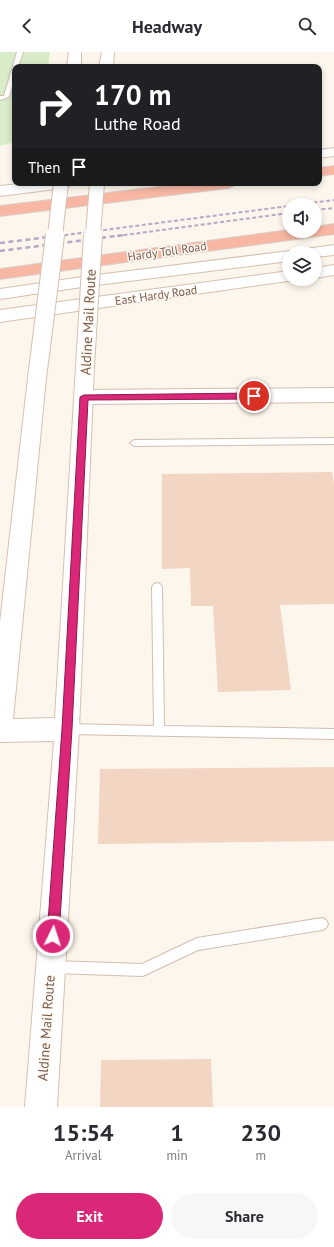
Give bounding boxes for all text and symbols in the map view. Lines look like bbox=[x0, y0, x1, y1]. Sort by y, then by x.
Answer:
icon: back bbox=[16, 15, 38, 37]
text: Headway bbox=[132, 15, 202, 38]
icon: search bbox=[296, 15, 318, 37]
text: 170 m bbox=[94, 76, 171, 113]
icon: right bbox=[28, 80, 80, 132]
text: Luthe Road bbox=[94, 112, 181, 135]
icon: arrive bbox=[68, 156, 90, 178]
text: Then bbox=[28, 158, 60, 177]
map controls bbox=[282, 198, 322, 286]
button: sound bbox=[282, 198, 322, 238]
street label: Hardy Toll Road bbox=[126, 238, 208, 264]
button: layers bbox=[282, 246, 322, 286]
street label: Aldine Mail Route bbox=[76, 269, 100, 375]
street label: East Hardy Road bbox=[114, 282, 198, 308]
pin bbox=[237, 379, 271, 413]
icon: arrive bbox=[243, 385, 265, 407]
position arrow bbox=[32, 915, 74, 957]
street label: Aldine Mail Route bbox=[33, 974, 59, 1082]
text: 15:54 bbox=[53, 1117, 114, 1148]
text: 1 bbox=[170, 1117, 184, 1148]
text: 230 bbox=[240, 1117, 281, 1148]
text: Arrival bbox=[65, 1147, 101, 1164]
text: min bbox=[166, 1147, 188, 1164]
text: m bbox=[256, 1147, 266, 1164]
button: Exit bbox=[16, 1193, 163, 1239]
button: Share bbox=[171, 1193, 318, 1239]

